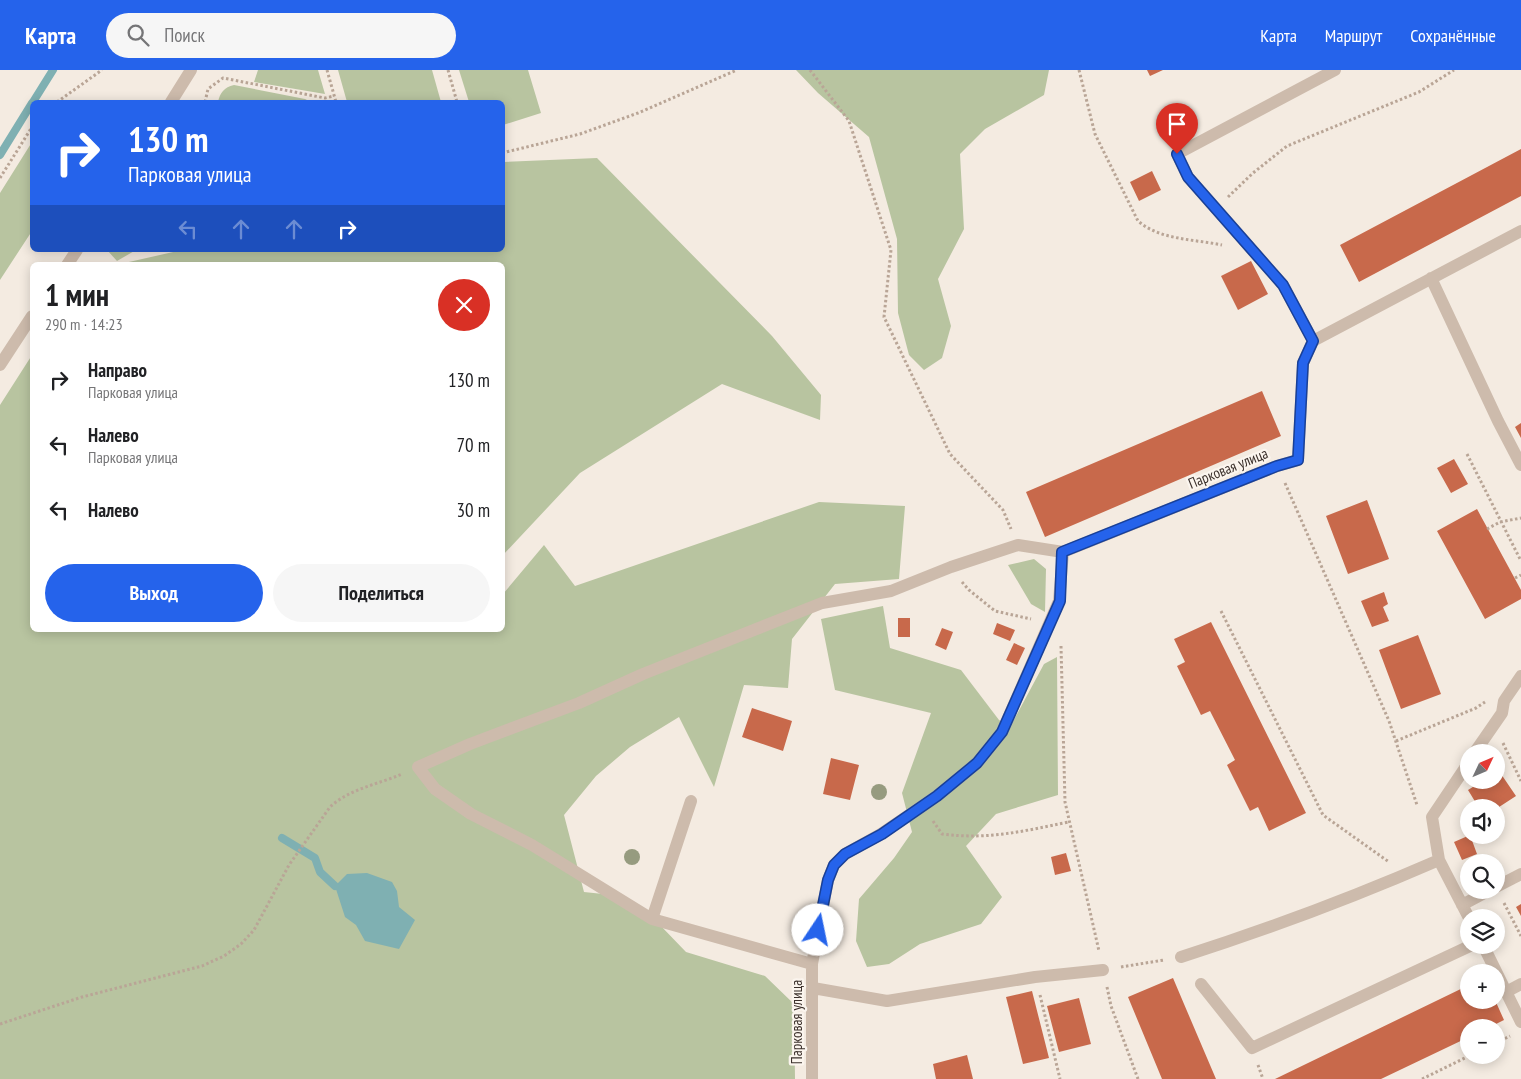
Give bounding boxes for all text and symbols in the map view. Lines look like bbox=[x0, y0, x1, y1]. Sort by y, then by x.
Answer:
search box bbox=[106, 13, 456, 58]
text: Карта bbox=[25, 20, 76, 51]
icon: search bbox=[124, 21, 152, 49]
text: Поиск bbox=[164, 23, 205, 47]
text: Карта bbox=[1260, 24, 1297, 47]
text: Маршрут bbox=[1325, 24, 1382, 47]
text: Сохранённые bbox=[1410, 24, 1496, 47]
pin bbox=[1156, 103, 1198, 154]
icon: arrive bbox=[1163, 110, 1191, 138]
text: 130 m bbox=[128, 116, 209, 162]
icon: right bbox=[45, 120, 110, 185]
text: Парковая улица bbox=[128, 160, 252, 188]
icon: left bbox=[174, 215, 202, 243]
icon: ahead bbox=[227, 215, 255, 243]
icon: ahead bbox=[280, 215, 308, 243]
icon: right bbox=[333, 215, 361, 243]
text: 1 мин bbox=[45, 275, 109, 314]
button: close bbox=[438, 279, 490, 331]
text: 290 m · 14:23 bbox=[45, 314, 123, 334]
text: Направо bbox=[88, 358, 147, 382]
icon: right bbox=[45, 366, 73, 394]
text: 130 m bbox=[448, 368, 490, 392]
text: Парковая улица bbox=[88, 382, 178, 402]
text: Налево bbox=[88, 423, 139, 447]
icon: left bbox=[45, 431, 73, 459]
text: 70 m bbox=[457, 433, 490, 457]
street label: Парковая улица bbox=[1185, 443, 1271, 493]
text: Парковая улица bbox=[88, 447, 178, 467]
icon: left bbox=[45, 496, 73, 524]
text: Налево bbox=[88, 498, 139, 522]
text: 30 m bbox=[457, 498, 490, 522]
button: Выход bbox=[45, 564, 263, 622]
button: Поделиться bbox=[273, 564, 490, 622]
north arrow bbox=[1460, 744, 1505, 789]
map controls bbox=[1460, 744, 1505, 1064]
button: sound bbox=[1460, 799, 1505, 844]
button: search bbox=[1460, 854, 1505, 899]
position arrow bbox=[791, 903, 843, 955]
button: layers bbox=[1460, 909, 1505, 954]
button: + bbox=[1460, 964, 1505, 1009]
street label: Парковая улица bbox=[787, 980, 806, 1064]
button: − bbox=[1460, 1019, 1505, 1064]

